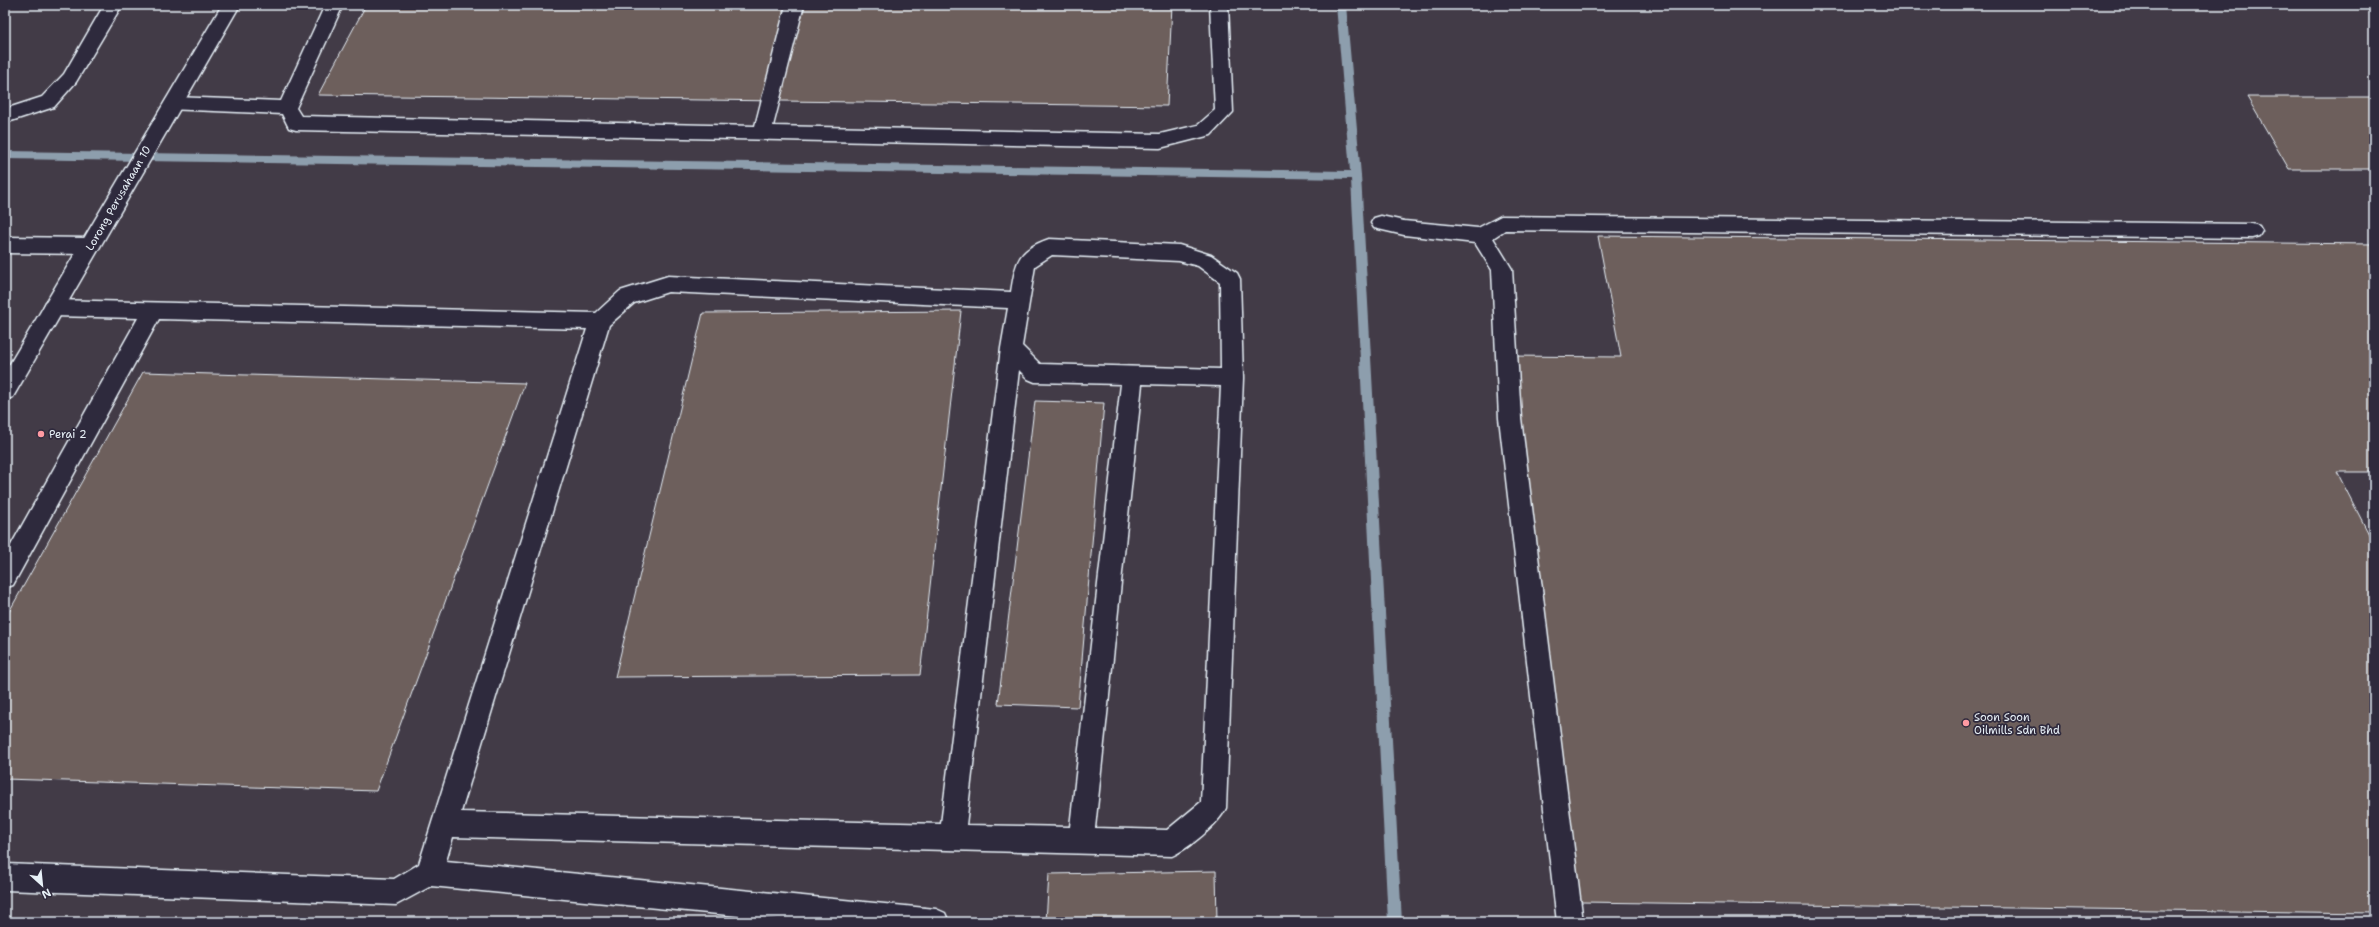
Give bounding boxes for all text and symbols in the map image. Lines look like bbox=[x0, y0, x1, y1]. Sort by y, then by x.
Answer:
street label: Lorong Perusahaan 10 bbox=[82, 143, 155, 253]
place label: Perai 2 bbox=[49, 427, 87, 442]
marker: Perai 2 bbox=[36, 429, 46, 439]
place label: Soon Soon Oilmills Sdn Bhd bbox=[1974, 710, 2060, 738]
marker: Soon Soon Oilmills Sdn Bhd bbox=[1961, 718, 1971, 728]
north arrow bbox=[22, 865, 62, 905]
text: N bbox=[39, 885, 54, 902]

